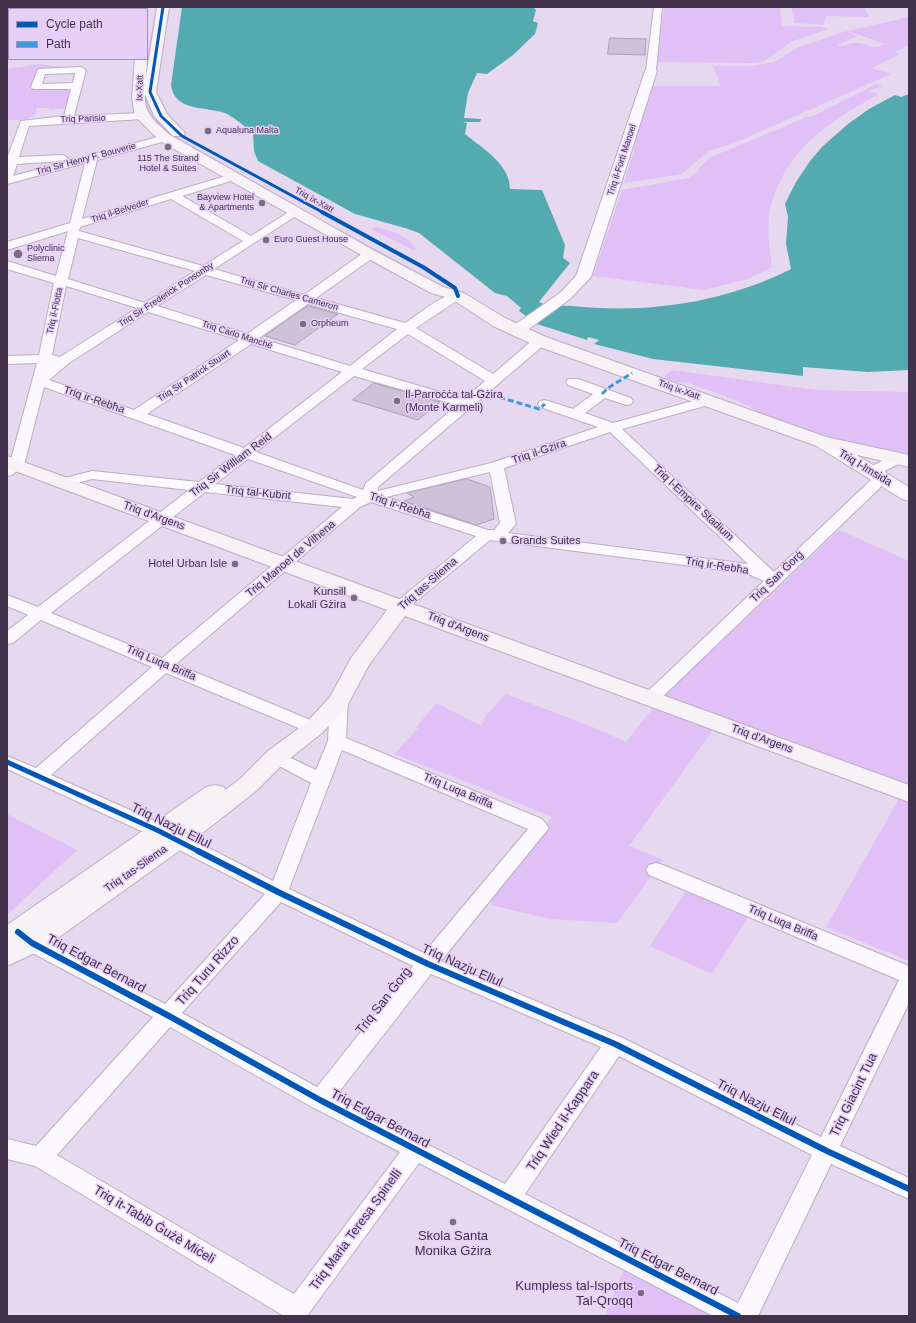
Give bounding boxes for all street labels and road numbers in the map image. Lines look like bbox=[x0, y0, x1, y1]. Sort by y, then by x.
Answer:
street label: Ix-Xatt bbox=[134, 75, 146, 101]
street label: Triq Parisio bbox=[60, 113, 106, 125]
street label: Triq il-Forti Manoel bbox=[605, 123, 639, 197]
street label: Triq Sir Henry F. Bouverie bbox=[35, 140, 137, 178]
street label: Triq ix-Xatt bbox=[293, 185, 335, 215]
street label: Triq il-Belveder bbox=[90, 197, 150, 225]
street label: Triq Sir Frederick Ponsonby bbox=[116, 260, 216, 330]
street label: Triq Sir Charles Cameron bbox=[239, 275, 339, 313]
street label: Triq il-Flotta bbox=[45, 287, 65, 335]
street label: Triq Carlo Manché bbox=[200, 318, 274, 352]
street label: Triq Sir Patrick Stuart bbox=[156, 348, 232, 404]
street label: Triq ix-Xatt bbox=[657, 378, 701, 402]
street label: Triq ir-Rebħa bbox=[62, 383, 126, 417]
street label: Triq Sir William Reid bbox=[187, 430, 275, 500]
street label: Triq il-Gżira bbox=[510, 437, 568, 467]
street label: Triq l-Imsida bbox=[836, 447, 894, 489]
street label: Triq l-Empire Stadium bbox=[650, 462, 736, 544]
street label: Triq tal-Kubrit bbox=[225, 483, 291, 503]
street label: Triq ir-Rebħa bbox=[368, 490, 432, 522]
street label: Triq d'Argens bbox=[121, 499, 187, 533]
street label: Triq Manoel de Vilhena bbox=[244, 518, 338, 600]
street label: Triq San Ġorġ bbox=[748, 548, 806, 606]
street label: Triq ir-Rebħa bbox=[684, 554, 750, 578]
street label: Triq tas-Sliema bbox=[396, 555, 460, 613]
street label: Triq d'Argens bbox=[425, 609, 491, 645]
street label: Triq Luqa Briffa bbox=[124, 642, 198, 684]
street label: Triq d'Argens bbox=[729, 722, 795, 756]
street label: Triq Luqa Briffa bbox=[421, 770, 495, 812]
street label: Triq Nazju Ellul bbox=[129, 800, 213, 852]
street label: Triq tas-Sliema bbox=[102, 842, 170, 896]
street label: Triq Luqa Briffa bbox=[746, 902, 820, 944]
street label: Triq Edgar Bernard bbox=[44, 931, 148, 997]
street label: Triq Turu Rizzo bbox=[173, 933, 243, 1009]
street label: Triq Nazju Ellul bbox=[419, 941, 505, 991]
street label: Triq San Ġorġ bbox=[353, 964, 415, 1038]
street label: Triq Giacint Tua bbox=[827, 1050, 881, 1140]
street label: Triq Wied il-Kappara bbox=[524, 1068, 602, 1174]
street label: Triq Nazju Ellul bbox=[714, 1076, 798, 1130]
street label: Triq Edgar Bernard bbox=[328, 1086, 432, 1152]
street label: Triq Maria Teresa Spinelli bbox=[307, 1166, 405, 1294]
street label: Triq it-Tabib Ġużè Miċeli bbox=[90, 1183, 218, 1267]
street label: Triq Edgar Bernard bbox=[615, 1235, 721, 1299]

